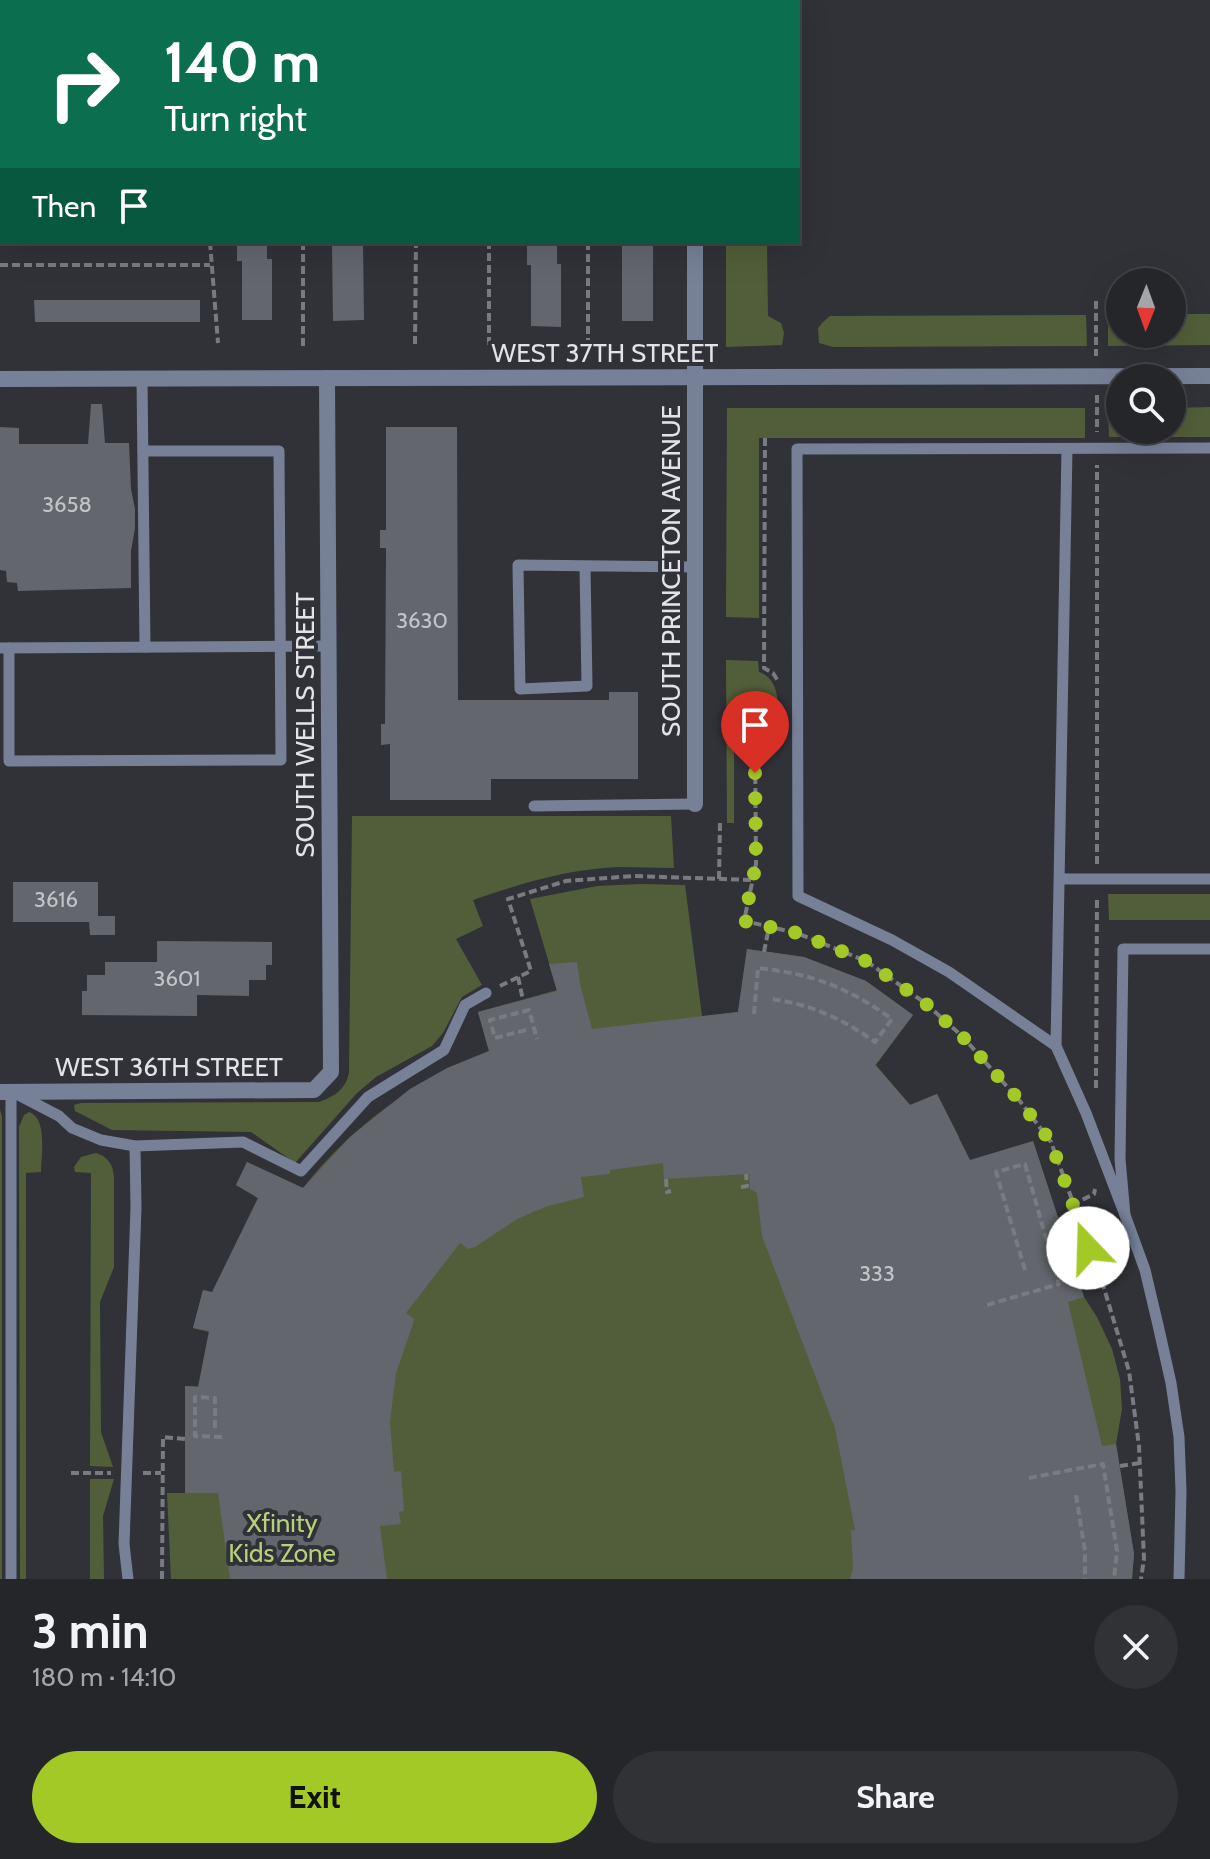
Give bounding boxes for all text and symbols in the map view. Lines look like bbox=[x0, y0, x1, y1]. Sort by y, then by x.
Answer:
text: 140 m bbox=[164, 28, 320, 96]
icon: right bbox=[32, 32, 136, 136]
text: Turn right bbox=[164, 96, 307, 140]
icon: arrive bbox=[112, 184, 156, 228]
text: Then bbox=[32, 188, 96, 225]
north arrow bbox=[1106, 268, 1186, 348]
map controls bbox=[1106, 268, 1186, 444]
street label: WEST 37TH STREET bbox=[492, 337, 719, 369]
button: search bbox=[1106, 364, 1186, 444]
street label: SOUTH PRINCETON AVENUE bbox=[655, 405, 687, 737]
house number: 3658 bbox=[42, 491, 92, 518]
street label: SOUTH WELLS STREET bbox=[289, 592, 321, 858]
house number: 3630 bbox=[396, 607, 448, 634]
pin bbox=[721, 691, 789, 773]
icon: arrive bbox=[733, 703, 777, 747]
house number: 3616 bbox=[34, 886, 78, 913]
house number: 3601 bbox=[154, 965, 200, 992]
street label: WEST 36TH STREET bbox=[55, 1051, 283, 1083]
position arrow bbox=[1046, 1206, 1130, 1290]
house number: 333 bbox=[859, 1260, 895, 1287]
park label: Xfinity Kids Zone bbox=[228, 1507, 336, 1569]
text: 3 min bbox=[32, 1602, 148, 1660]
button: close bbox=[1094, 1605, 1178, 1689]
text: 180 m · 14:10 bbox=[32, 1661, 176, 1693]
button: Exit bbox=[32, 1751, 597, 1843]
button: Share bbox=[613, 1751, 1178, 1843]

